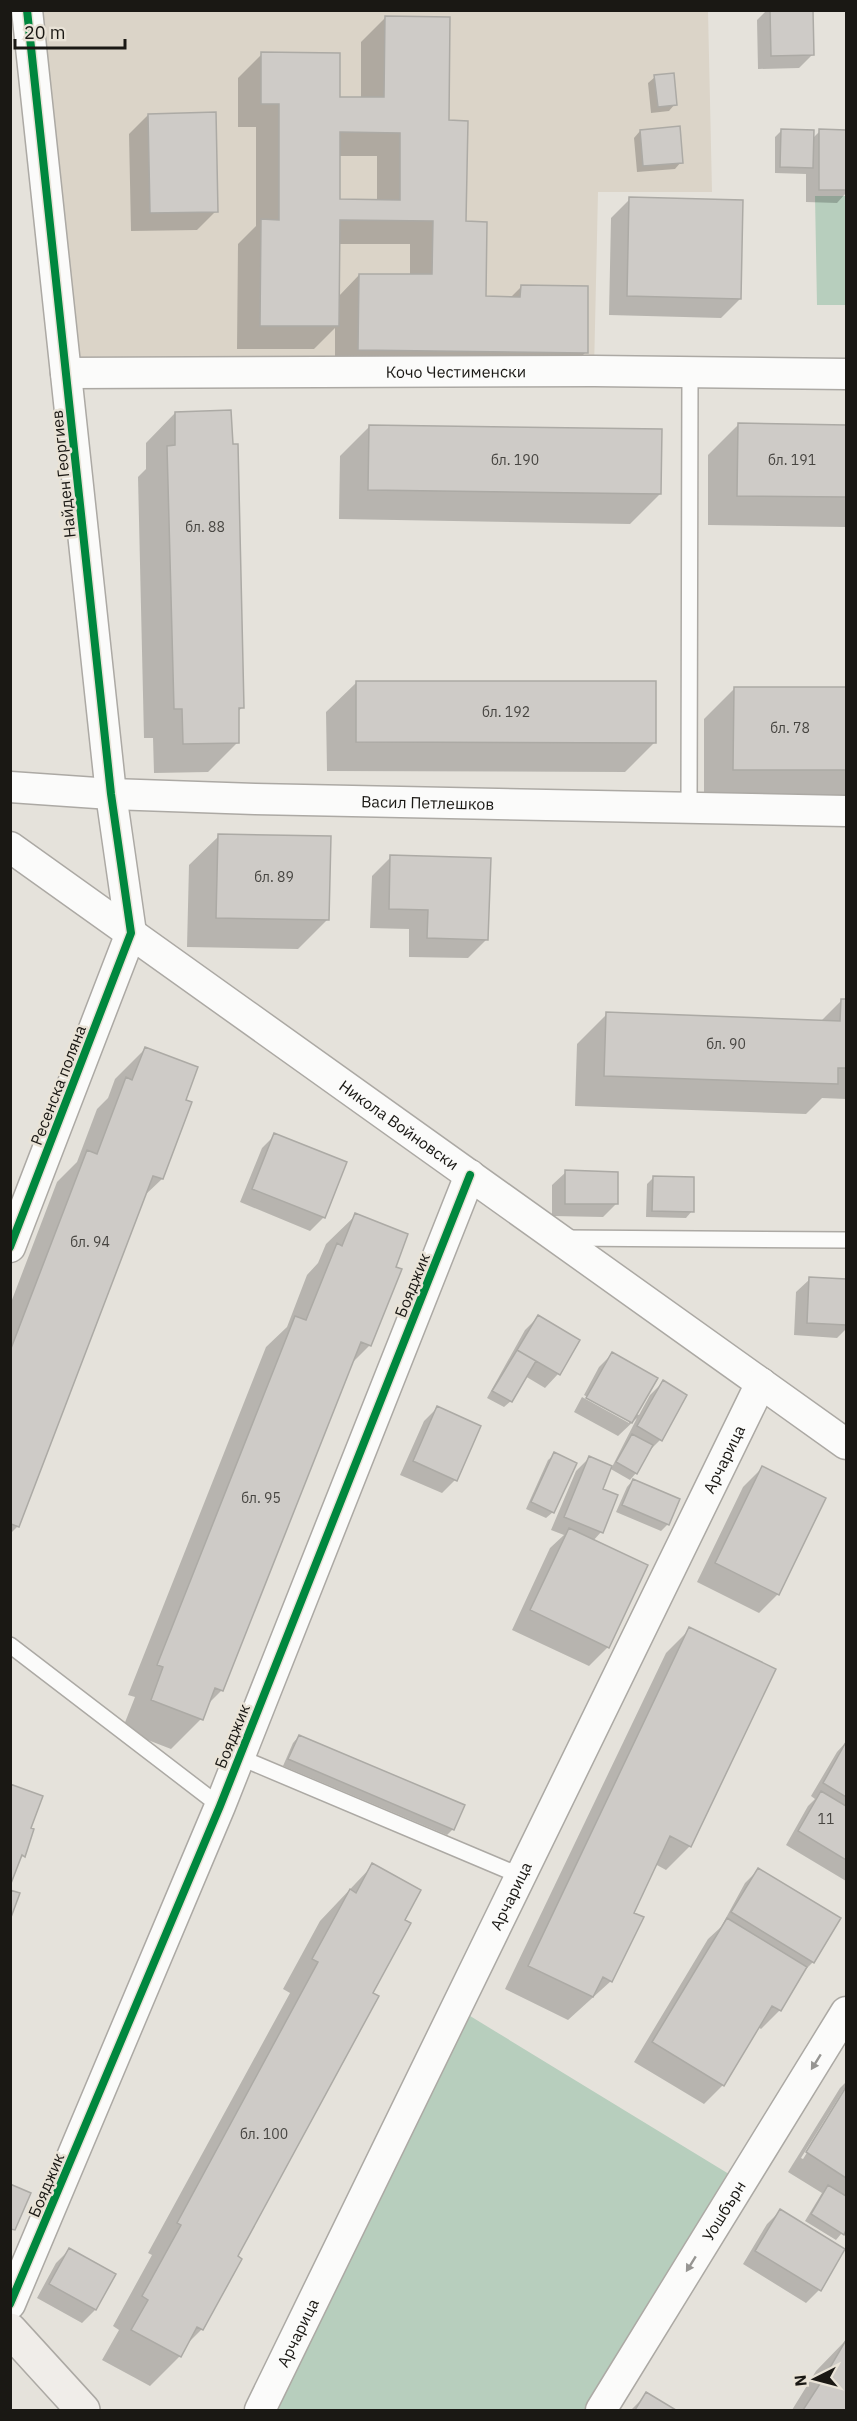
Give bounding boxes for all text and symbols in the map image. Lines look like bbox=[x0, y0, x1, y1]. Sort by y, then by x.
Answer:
scale bar bbox=[15, 12, 124, 50]
text: 20 m bbox=[24, 21, 66, 44]
street label: Кочо Честименски bbox=[386, 361, 526, 382]
street label: Найден Георгиев bbox=[46, 409, 80, 539]
house number: бл. 190 bbox=[491, 451, 539, 469]
house number: бл. 191 bbox=[768, 451, 816, 469]
house number: бл. 88 bbox=[185, 518, 225, 536]
house number: бл. 192 bbox=[482, 703, 530, 721]
house number: бл. 78 bbox=[770, 719, 810, 737]
street label: Васил Петлешков bbox=[361, 791, 494, 814]
house number: бл. 89 bbox=[254, 868, 294, 886]
street label: Ресенска поляна bbox=[26, 1022, 90, 1148]
house number: бл. 90 bbox=[706, 1035, 746, 1053]
street label: Никола Войновски bbox=[335, 1075, 463, 1174]
house number: бл. 94 bbox=[70, 1233, 110, 1251]
street label: Бояджик bbox=[390, 1250, 434, 1320]
street label: Арчарица bbox=[699, 1421, 749, 1497]
house number: бл. 95 bbox=[241, 1489, 281, 1507]
street label: Бояджик bbox=[210, 1701, 254, 1771]
house number: 11 bbox=[818, 1810, 834, 1828]
street label: Арчарица bbox=[486, 1858, 536, 1933]
one-way arrow bbox=[810, 2054, 821, 2070]
house number: бл. 100 bbox=[240, 2125, 288, 2143]
street label: Бояджик bbox=[24, 2150, 69, 2220]
street label: Уошбърн bbox=[698, 2177, 750, 2245]
one-way arrow bbox=[686, 2256, 697, 2272]
street label: Арчарица bbox=[273, 2295, 323, 2370]
north arrow bbox=[785, 2349, 845, 2409]
text: N bbox=[790, 2374, 811, 2387]

